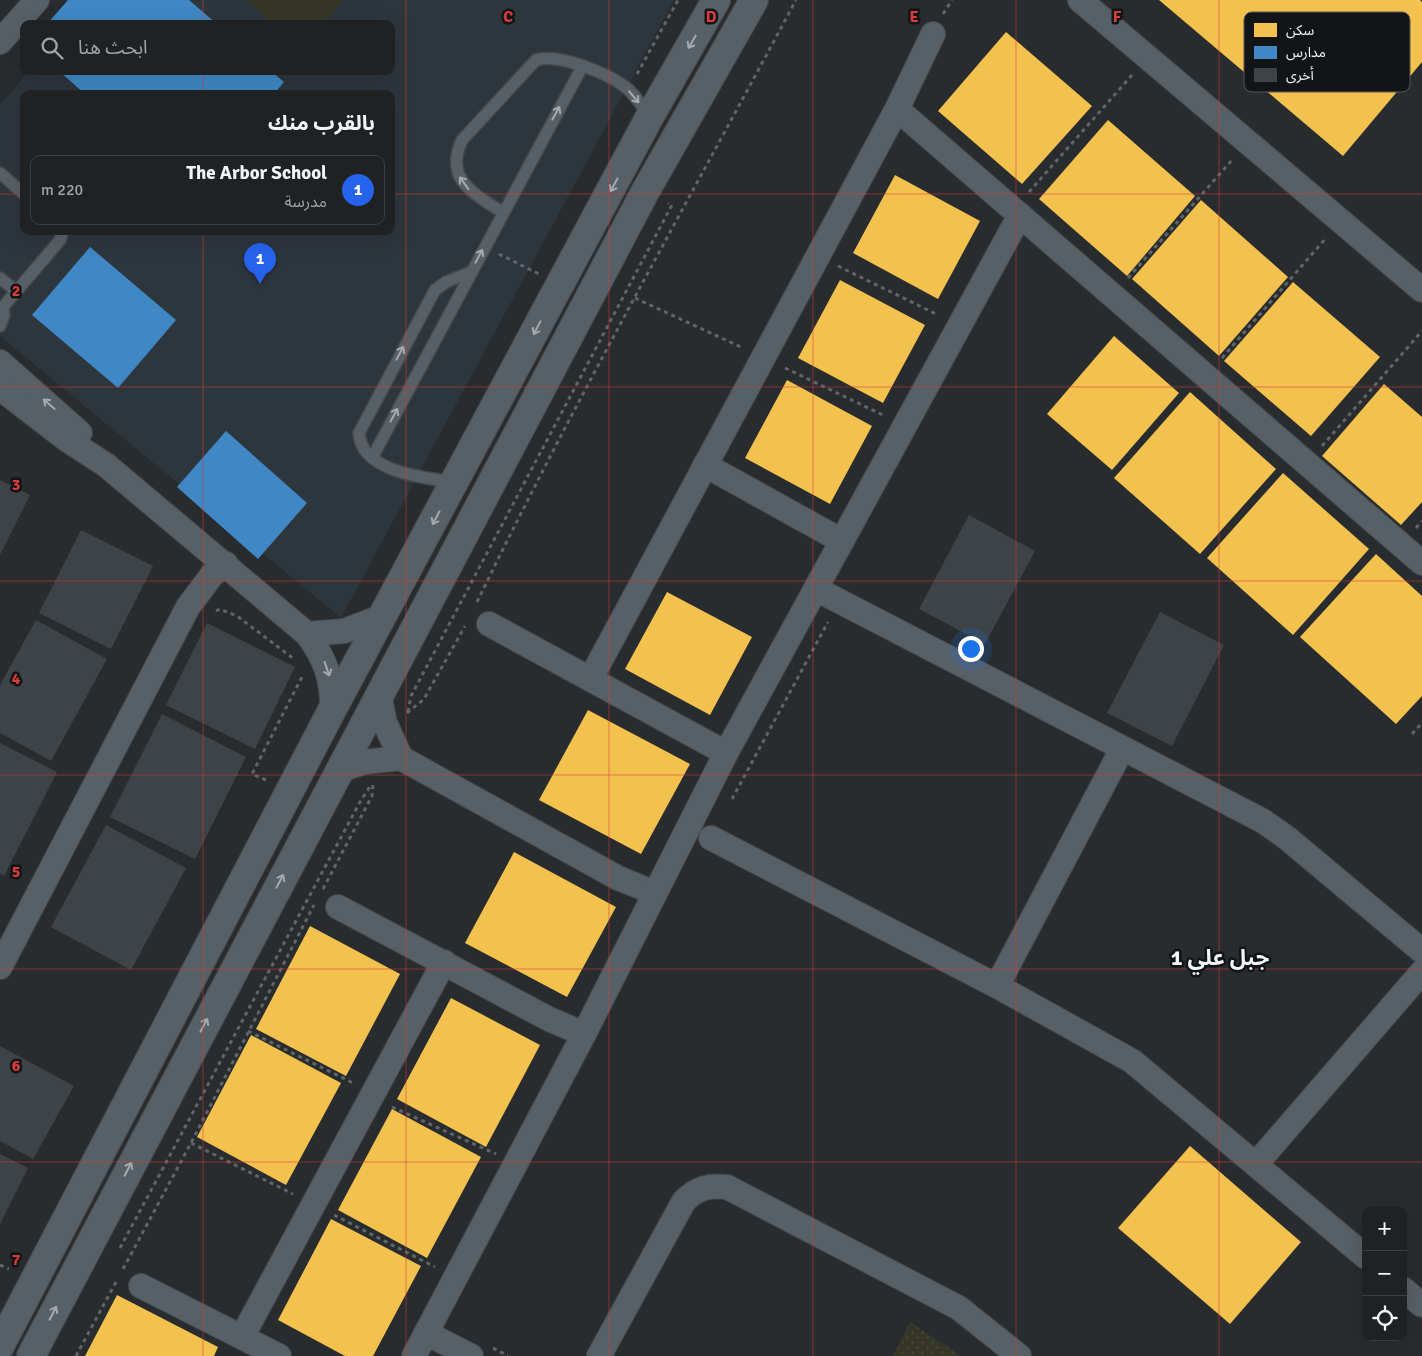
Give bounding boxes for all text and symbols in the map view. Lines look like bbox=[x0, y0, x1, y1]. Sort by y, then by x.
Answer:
text: C bbox=[503, 7, 513, 27]
text: D bbox=[706, 7, 717, 27]
text: E bbox=[909, 7, 919, 27]
text: F bbox=[1113, 7, 1122, 27]
legend bbox=[1244, 12, 1410, 92]
search box bbox=[20, 20, 395, 75]
text: سكن bbox=[1286, 22, 1314, 39]
icon: search bbox=[38, 34, 66, 62]
one-way arrow bbox=[687, 35, 697, 50]
text: ابحث هنا bbox=[78, 36, 148, 60]
text: مدارس bbox=[1286, 44, 1326, 61]
text: أخرى bbox=[1286, 66, 1314, 84]
one-way arrow bbox=[629, 90, 640, 103]
one-way arrow bbox=[552, 106, 562, 121]
text: بالقرب منك bbox=[268, 110, 375, 136]
text: The Arbor School bbox=[186, 161, 327, 185]
one-way arrow bbox=[459, 176, 470, 189]
one-way arrow bbox=[609, 177, 619, 192]
text: 220 m bbox=[41, 180, 83, 200]
text: 1 bbox=[354, 180, 362, 200]
text: مدرسة bbox=[284, 192, 327, 212]
pin: 1 bbox=[244, 243, 276, 284]
one-way arrow bbox=[475, 249, 484, 264]
text: 2 bbox=[12, 281, 20, 301]
one-way arrow bbox=[532, 320, 541, 335]
one-way arrow bbox=[395, 346, 405, 361]
one-way arrow bbox=[43, 399, 56, 410]
one-way arrow bbox=[390, 408, 400, 423]
text: 3 bbox=[12, 475, 20, 495]
one-way arrow bbox=[431, 510, 440, 525]
your location bbox=[958, 636, 984, 662]
one-way arrow bbox=[323, 661, 332, 677]
text: 4 bbox=[12, 669, 21, 689]
text: 5 bbox=[12, 862, 20, 882]
one-way arrow bbox=[276, 874, 285, 889]
district label: جبل علي 1 bbox=[1171, 944, 1269, 975]
one-way arrow bbox=[199, 1017, 209, 1032]
text: 6 bbox=[12, 1056, 21, 1076]
one-way arrow bbox=[123, 1161, 133, 1176]
map controls bbox=[1362, 1206, 1407, 1341]
button: + bbox=[1362, 1206, 1407, 1251]
text: 7 bbox=[12, 1250, 21, 1270]
button: − bbox=[1362, 1251, 1407, 1296]
button: locate bbox=[1362, 1296, 1407, 1341]
one-way arrow bbox=[49, 1306, 59, 1321]

